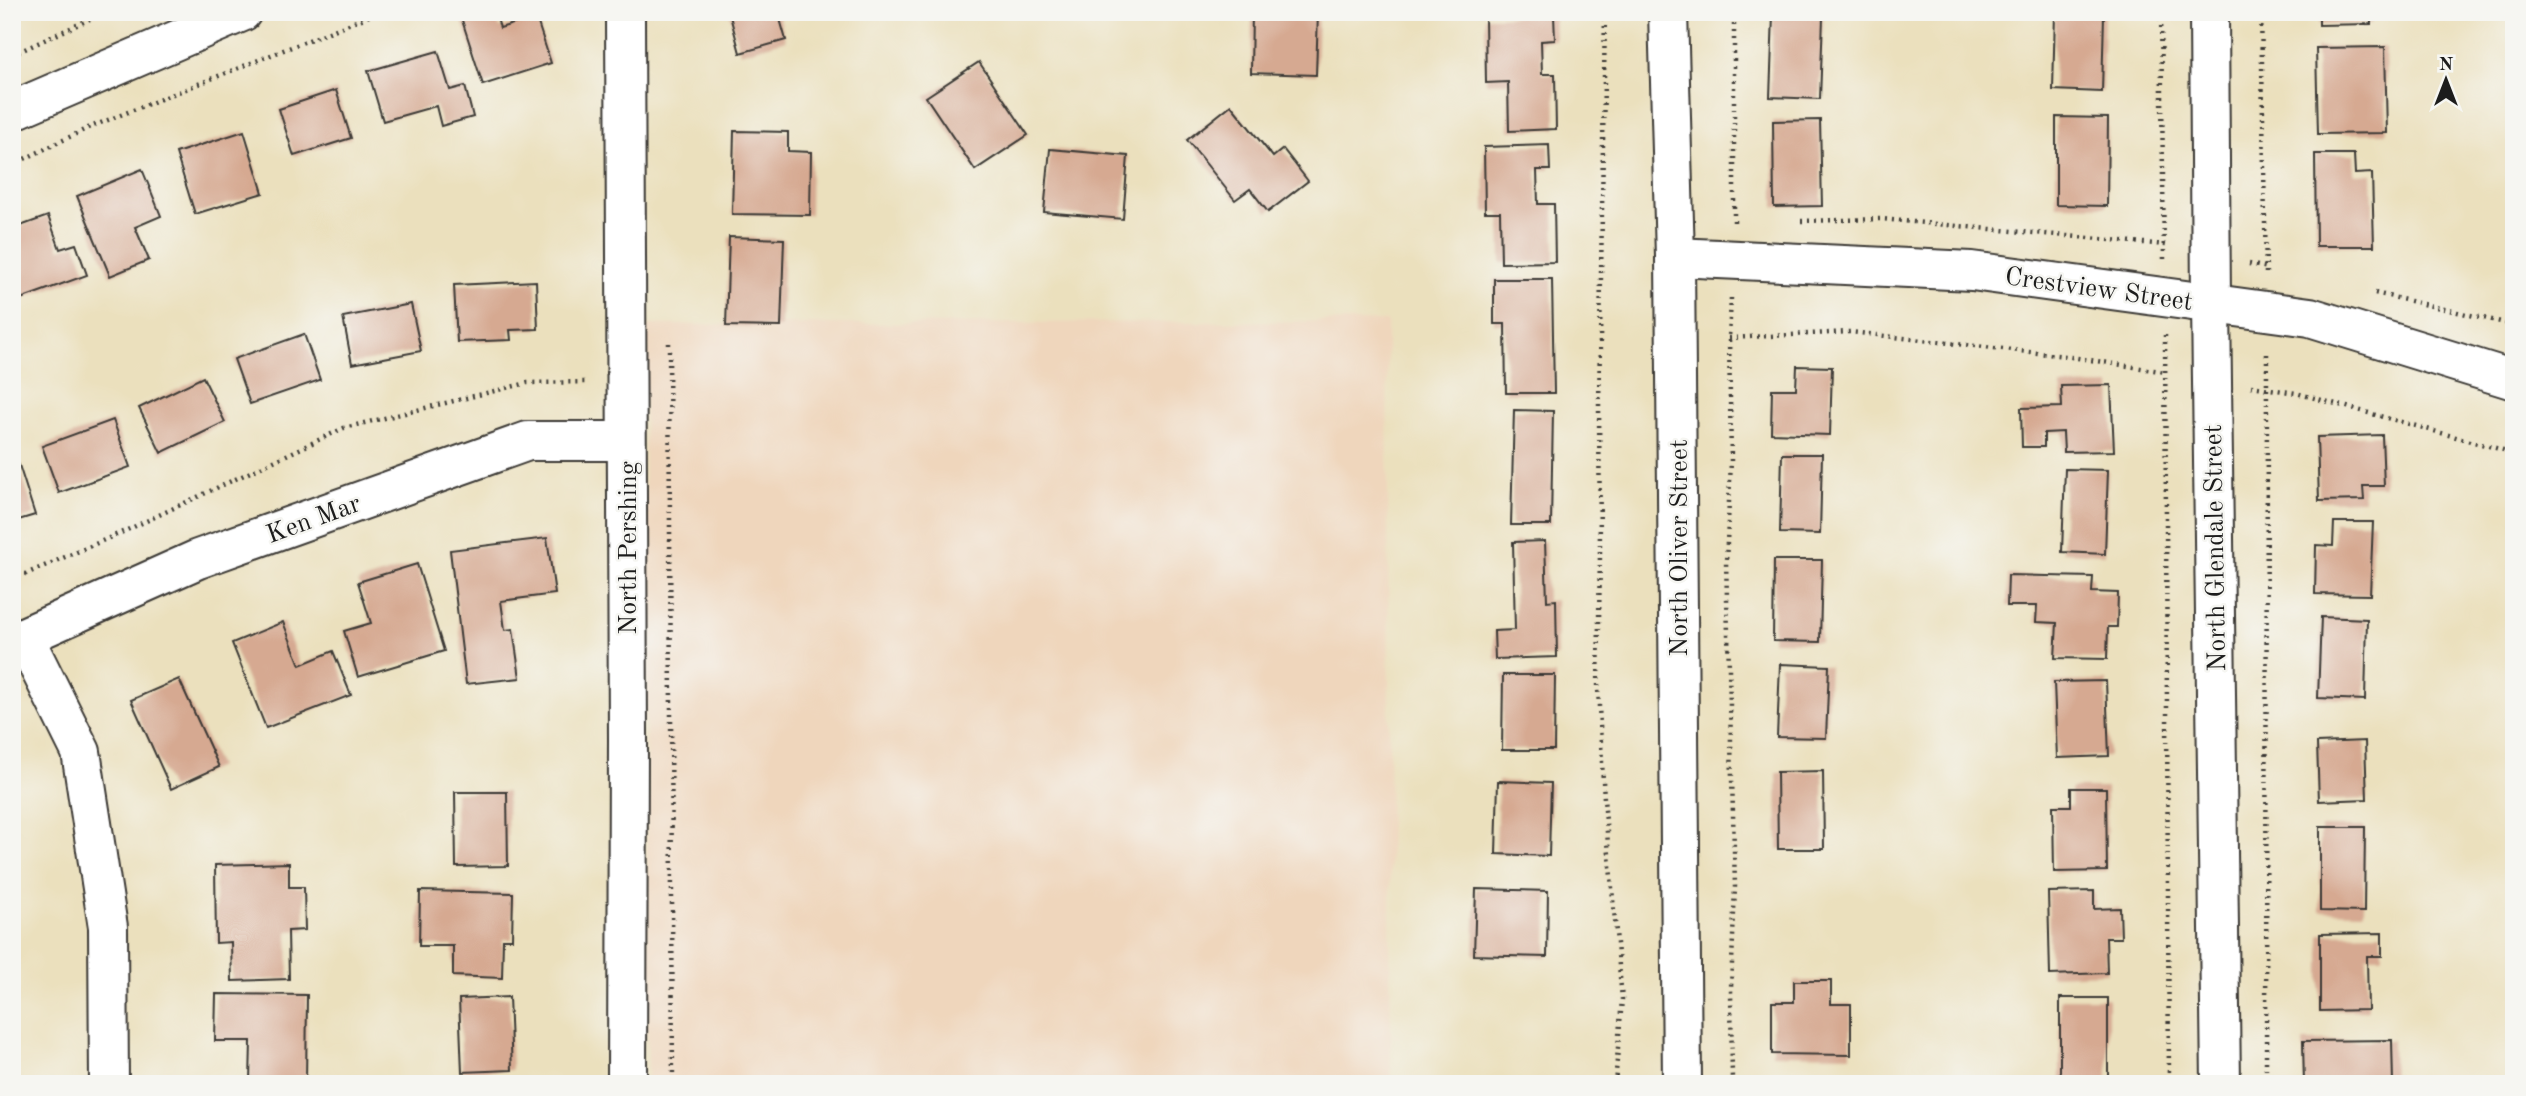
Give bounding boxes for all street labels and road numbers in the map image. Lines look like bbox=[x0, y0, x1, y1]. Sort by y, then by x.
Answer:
street label: Crestview Street bbox=[2003, 264, 2194, 316]
street label: North Glendale Street bbox=[2201, 424, 2231, 672]
street label: North Oliver Street bbox=[1667, 439, 1693, 657]
street label: North Pershing bbox=[616, 461, 642, 635]
street label: Ken Mar bbox=[263, 491, 365, 549]

